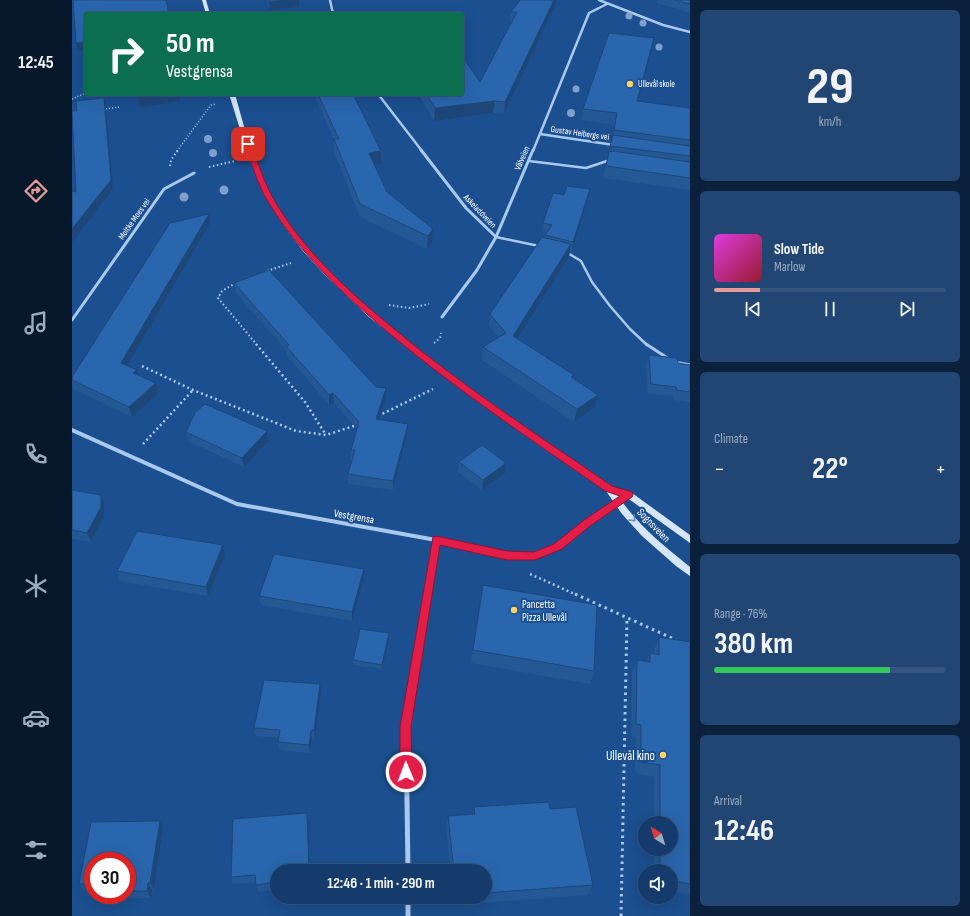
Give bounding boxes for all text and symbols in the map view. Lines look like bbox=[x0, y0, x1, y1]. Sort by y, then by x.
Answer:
text: 50 m bbox=[166, 27, 215, 60]
icon: right bbox=[100, 28, 152, 80]
text: 12:45 bbox=[18, 52, 54, 73]
text: 29 bbox=[806, 56, 854, 119]
text: Vestgrensa bbox=[166, 61, 233, 82]
marker: Ullevål skole bbox=[625, 79, 635, 89]
place label: Ullevål skole bbox=[638, 79, 675, 90]
text: km/h bbox=[819, 114, 841, 130]
street label: Gustav Heibergs vei bbox=[550, 124, 610, 143]
pin bbox=[231, 127, 265, 161]
icon: arrive bbox=[237, 133, 259, 155]
street label: Vålveien bbox=[512, 144, 532, 172]
icon: directions bbox=[22, 177, 50, 205]
street label: Askeladdveien bbox=[460, 191, 499, 231]
street label: Moltke Moes vei bbox=[116, 196, 153, 242]
text: Slow Tide bbox=[774, 240, 824, 259]
text: Marlow bbox=[774, 259, 806, 275]
icon: previous bbox=[742, 298, 764, 320]
icon: pause bbox=[819, 298, 841, 320]
icon: next bbox=[896, 298, 918, 320]
icon: music bbox=[22, 309, 50, 337]
text: Climate bbox=[714, 431, 748, 447]
icon: phone bbox=[22, 440, 50, 468]
text: 22° bbox=[812, 451, 848, 487]
text: − bbox=[714, 456, 725, 483]
text: + bbox=[935, 456, 946, 483]
street label: Sognsveien bbox=[634, 506, 673, 545]
street label: Vestgrensa bbox=[333, 507, 375, 526]
one-way arrow bbox=[628, 514, 636, 522]
icon: climate bbox=[22, 572, 50, 600]
place label: Pancetta Pizza Ullevål bbox=[522, 598, 567, 624]
marker: Pancetta Pizza Ullevål bbox=[509, 605, 519, 615]
text: Range · 76% bbox=[714, 606, 768, 622]
text: 380 km bbox=[714, 626, 793, 662]
icon: car bbox=[22, 704, 50, 732]
place label: Ullevål kino bbox=[606, 748, 655, 764]
marker: Ullevål kino bbox=[658, 750, 668, 760]
position arrow bbox=[385, 751, 427, 793]
text: Arrival bbox=[714, 793, 742, 809]
text: 12:46 bbox=[714, 813, 774, 849]
north arrow bbox=[638, 816, 678, 856]
map controls bbox=[638, 816, 678, 904]
icon: filters bbox=[22, 836, 50, 864]
speed limit sign: 30 bbox=[84, 852, 136, 904]
button: sound bbox=[638, 864, 678, 904]
text: 12:46 · 1 min · 290 m bbox=[327, 874, 435, 893]

